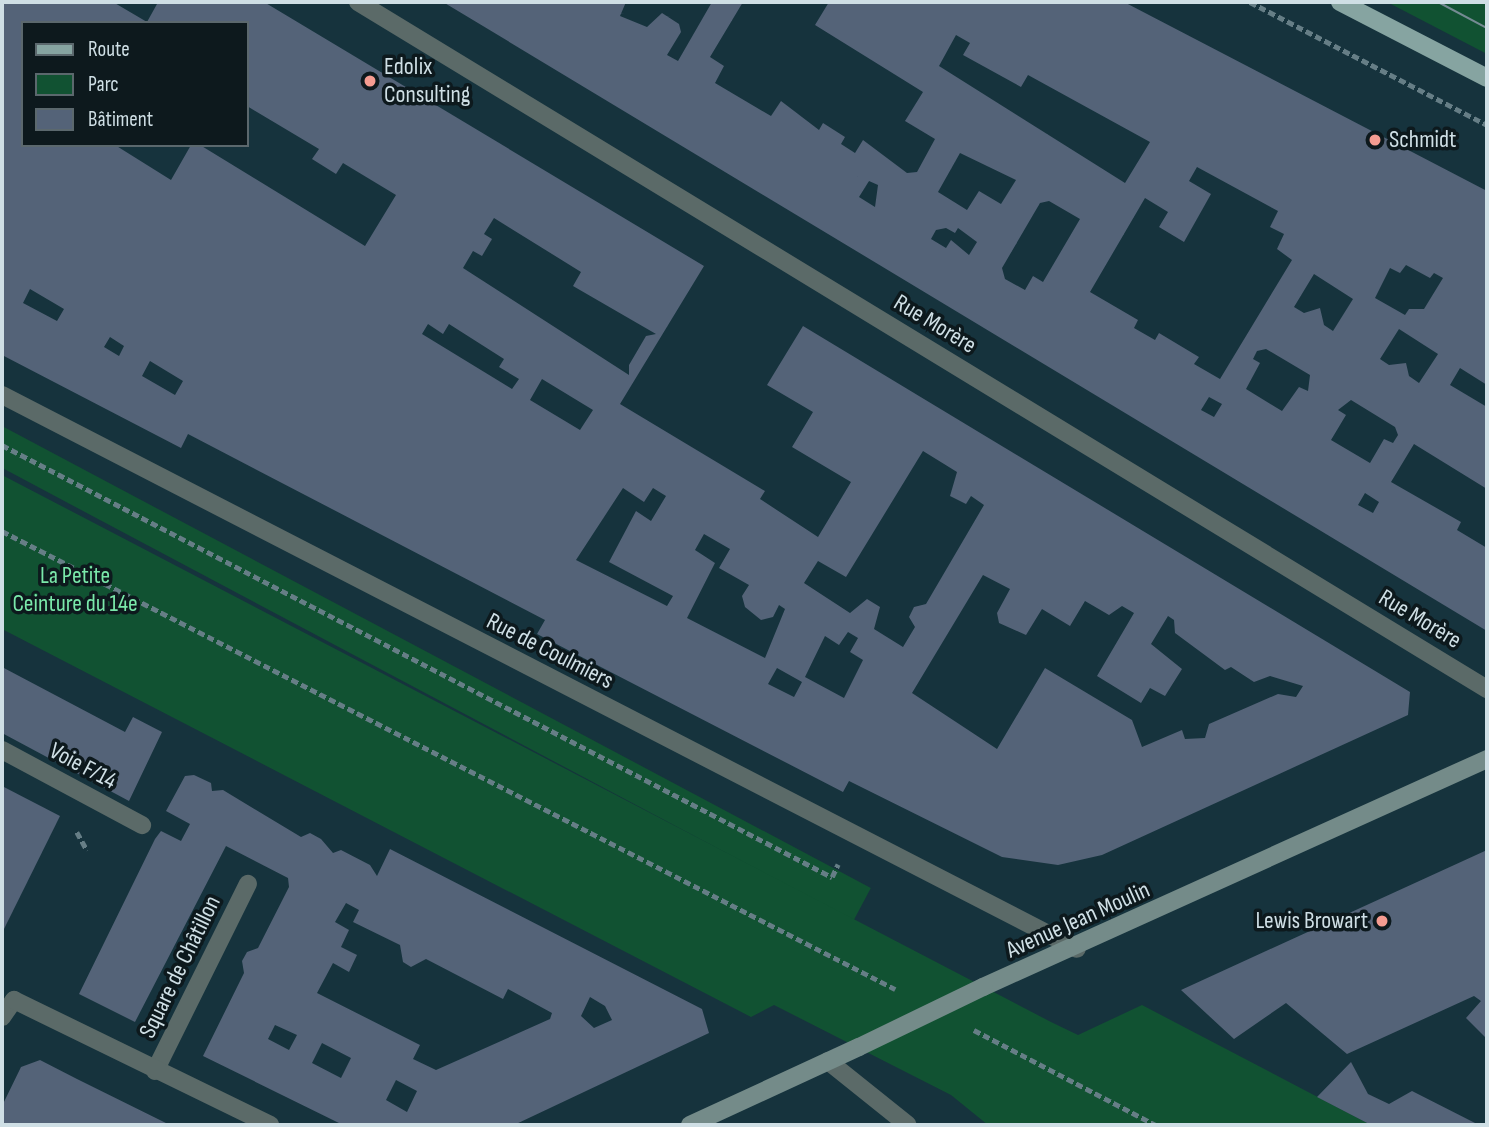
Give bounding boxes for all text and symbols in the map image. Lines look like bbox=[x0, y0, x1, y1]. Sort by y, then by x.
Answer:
legend bbox=[21, 21, 248, 147]
text: Route bbox=[88, 37, 130, 62]
place label: Edolix Consulting bbox=[384, 53, 470, 109]
text: Parc bbox=[88, 72, 119, 97]
marker: Edolix Consulting bbox=[362, 73, 378, 89]
text: Bâtiment bbox=[88, 107, 153, 132]
place label: Schmidt bbox=[1389, 126, 1456, 154]
marker: Schmidt bbox=[1367, 132, 1383, 148]
street label: Rue Morère bbox=[889, 288, 981, 360]
park label: La Petite Ceinture du 14e bbox=[12, 562, 138, 618]
street label: Rue Morère bbox=[1374, 583, 1466, 655]
street label: Rue de Coulmiers bbox=[482, 607, 618, 695]
street label: Voie F/14 bbox=[44, 736, 122, 796]
street label: Avenue Jean Moulin bbox=[1002, 875, 1154, 965]
street label: Square de Châtillon bbox=[133, 891, 227, 1043]
place label: Lewis Browart bbox=[1256, 907, 1368, 935]
marker: Lewis Browart bbox=[1374, 913, 1390, 929]

